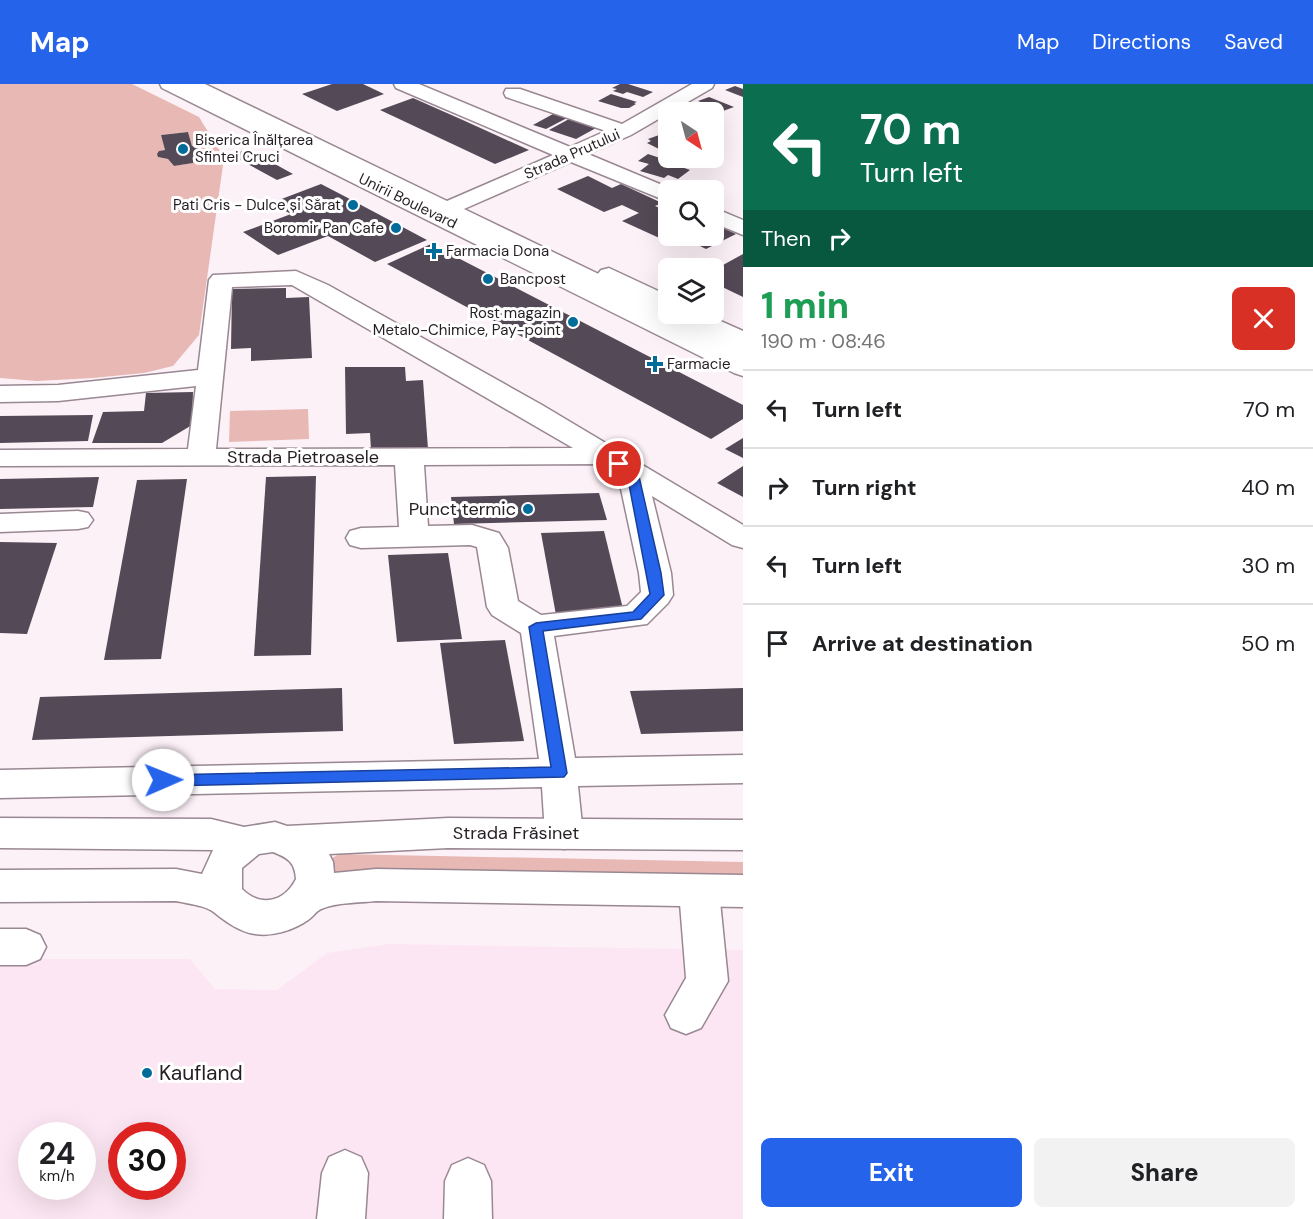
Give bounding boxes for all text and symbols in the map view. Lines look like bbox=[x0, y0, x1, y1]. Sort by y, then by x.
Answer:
text: Map bbox=[30, 24, 90, 61]
text: Map bbox=[1017, 28, 1059, 56]
text: Directions bbox=[1092, 28, 1191, 56]
text: Saved bbox=[1224, 28, 1283, 56]
north arrow bbox=[658, 102, 724, 168]
map controls bbox=[658, 102, 724, 324]
text: 70 m bbox=[860, 102, 961, 157]
icon: left bbox=[761, 108, 839, 186]
street label: Strada Prutului bbox=[521, 124, 623, 184]
place label: Biserica Înălțarea Sfintei Cruci bbox=[195, 130, 313, 167]
marker: Biserica Înălțarea Sfintei Cruci bbox=[176, 142, 190, 156]
text: Turn left bbox=[860, 155, 963, 190]
street label: Unirii Boulevard bbox=[355, 169, 461, 233]
button: search bbox=[658, 180, 724, 246]
place label: Pati Cris - Dulce și Sărat bbox=[173, 195, 341, 215]
marker: Pati Cris - Dulce și Sărat bbox=[346, 198, 360, 212]
place label: Boromir Pan Cafe bbox=[264, 218, 384, 238]
marker: Boromir Pan Cafe bbox=[389, 221, 403, 235]
icon: right bbox=[823, 222, 856, 255]
text: Then bbox=[761, 224, 811, 253]
place label: Farmacia Dona bbox=[446, 241, 549, 261]
marker: Farmacia Dona bbox=[427, 244, 441, 258]
button: layers bbox=[658, 258, 724, 324]
place label: Bancpost bbox=[500, 269, 566, 289]
marker: Bancpost bbox=[481, 272, 495, 286]
text: 1 min bbox=[761, 282, 849, 329]
button: close bbox=[1232, 287, 1295, 350]
place label: Rost magazin Metalo-Chimice, Pay-point bbox=[373, 303, 561, 340]
marker: Rost magazin Metalo-Chimice, Pay-point bbox=[566, 315, 580, 329]
text: 190 m · 08:46 bbox=[761, 328, 886, 354]
place label: Farmacie bbox=[667, 354, 730, 374]
marker: Farmacie bbox=[648, 357, 662, 371]
icon: left bbox=[761, 393, 794, 426]
text: Turn left bbox=[812, 395, 902, 424]
text: 70 m bbox=[1243, 395, 1295, 424]
pin bbox=[593, 438, 644, 489]
street label: Strada Pietroasele bbox=[227, 445, 379, 469]
icon: arrive bbox=[602, 447, 635, 480]
icon: right bbox=[761, 471, 794, 504]
text: Turn right bbox=[812, 473, 917, 502]
text: 40 m bbox=[1241, 473, 1295, 502]
place label: Punct termic bbox=[409, 497, 516, 521]
marker: Punct termic bbox=[521, 502, 535, 516]
icon: left bbox=[761, 549, 794, 582]
text: Turn left bbox=[812, 551, 902, 580]
text: 30 m bbox=[1241, 551, 1295, 580]
icon: arrive bbox=[761, 627, 794, 660]
text: Arrive at destination bbox=[812, 629, 1033, 658]
text: 50 m bbox=[1241, 629, 1295, 658]
position arrow bbox=[131, 748, 195, 812]
street label: Strada Frăsinet bbox=[453, 821, 579, 845]
place label: Kaufland bbox=[159, 1059, 243, 1087]
marker: Kaufland bbox=[140, 1066, 154, 1080]
speed limit sign: 30 bbox=[108, 1122, 186, 1200]
text: 24 bbox=[39, 1134, 75, 1173]
button: Exit bbox=[761, 1138, 1022, 1207]
button: Share bbox=[1034, 1138, 1295, 1207]
text: km/h bbox=[39, 1166, 75, 1186]

